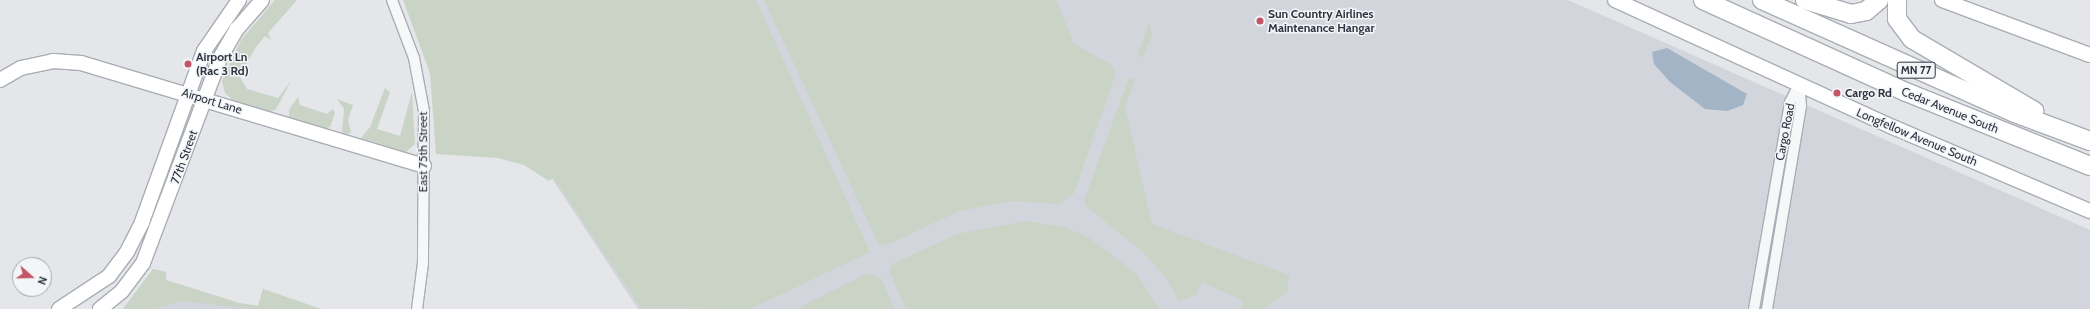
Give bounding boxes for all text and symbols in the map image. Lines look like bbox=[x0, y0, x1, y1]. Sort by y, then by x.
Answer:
place label: Sun Country Airlines Maintenance Hangar bbox=[1268, 7, 1374, 35]
marker: Sun Country Airlines Maintenance Hangar bbox=[1255, 16, 1265, 26]
place label: Airport Ln (Rac 3 Rd) bbox=[196, 50, 249, 78]
marker: Airport Ln (Rac 3 Rd) bbox=[183, 59, 193, 69]
road number: MN 77 bbox=[1896, 61, 1936, 79]
street label: Cedar Avenue South bbox=[1899, 84, 2001, 136]
street label: Airport Lane bbox=[180, 85, 244, 117]
place label: Cargo Rd bbox=[1845, 86, 1892, 100]
marker: Cargo Rd bbox=[1832, 88, 1842, 98]
street label: Cargo Road bbox=[1772, 102, 1798, 162]
street label: Longfellow Avenue South bbox=[1854, 105, 1980, 169]
street label: East 75th Street bbox=[416, 112, 430, 192]
street label: 77th Street bbox=[168, 128, 200, 186]
north arrow bbox=[12, 257, 52, 297]
text: N bbox=[34, 275, 50, 287]

